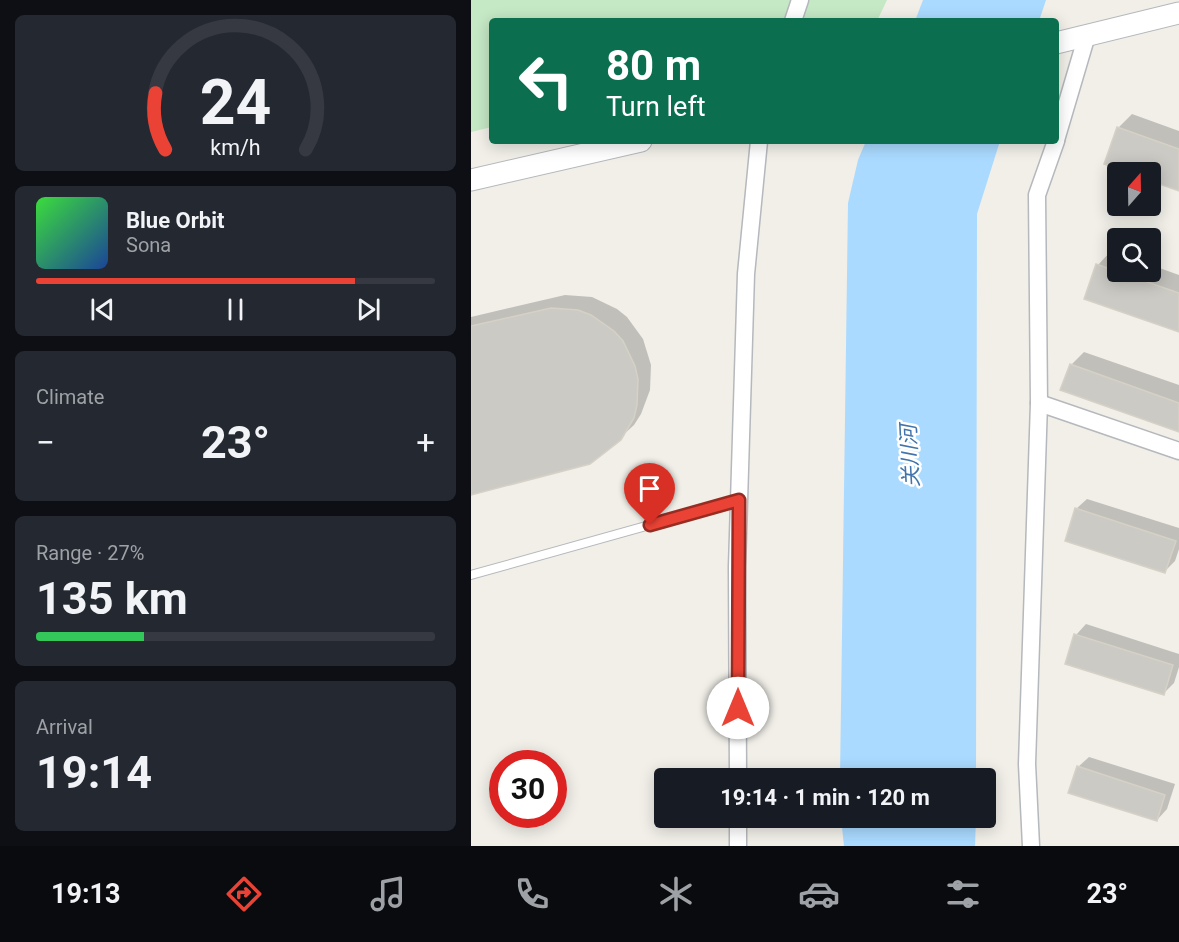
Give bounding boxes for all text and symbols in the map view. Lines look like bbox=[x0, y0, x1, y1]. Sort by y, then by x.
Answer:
text: 80 m bbox=[606, 41, 701, 90]
icon: left bbox=[507, 42, 585, 120]
text: 24 bbox=[200, 66, 271, 139]
text: Turn left bbox=[606, 91, 706, 123]
text: km/h bbox=[210, 135, 261, 160]
north arrow bbox=[1107, 162, 1161, 216]
map controls bbox=[1107, 162, 1161, 282]
text: Blue Orbit bbox=[126, 208, 224, 233]
button: search bbox=[1107, 228, 1161, 282]
text: Sona bbox=[126, 233, 171, 257]
icon: previous bbox=[86, 293, 119, 326]
icon: pause bbox=[219, 293, 252, 326]
icon: next bbox=[352, 293, 385, 326]
text: Climate bbox=[36, 385, 104, 409]
text: 23° bbox=[201, 416, 270, 469]
water label: 关川河 bbox=[896, 420, 924, 488]
text: − bbox=[36, 423, 55, 462]
text: + bbox=[416, 423, 435, 462]
pin bbox=[624, 463, 675, 525]
icon: arrive bbox=[633, 472, 666, 505]
text: Range · 27% bbox=[36, 541, 144, 565]
text: 135 km bbox=[36, 572, 188, 625]
position arrow bbox=[706, 676, 770, 740]
text: Arrival bbox=[36, 715, 93, 739]
text: 19:14 bbox=[36, 746, 152, 799]
speed limit sign: 30 bbox=[489, 750, 567, 828]
text: 19:14 · 1 min · 120 m bbox=[720, 785, 930, 810]
icon: directions bbox=[223, 873, 265, 915]
icon: music bbox=[367, 873, 409, 915]
icon: phone bbox=[511, 873, 553, 915]
icon: climate bbox=[655, 873, 697, 915]
icon: car bbox=[798, 873, 840, 915]
icon: filters bbox=[942, 873, 984, 915]
text: 19:13 bbox=[51, 878, 121, 910]
text: 23° bbox=[1086, 878, 1128, 910]

